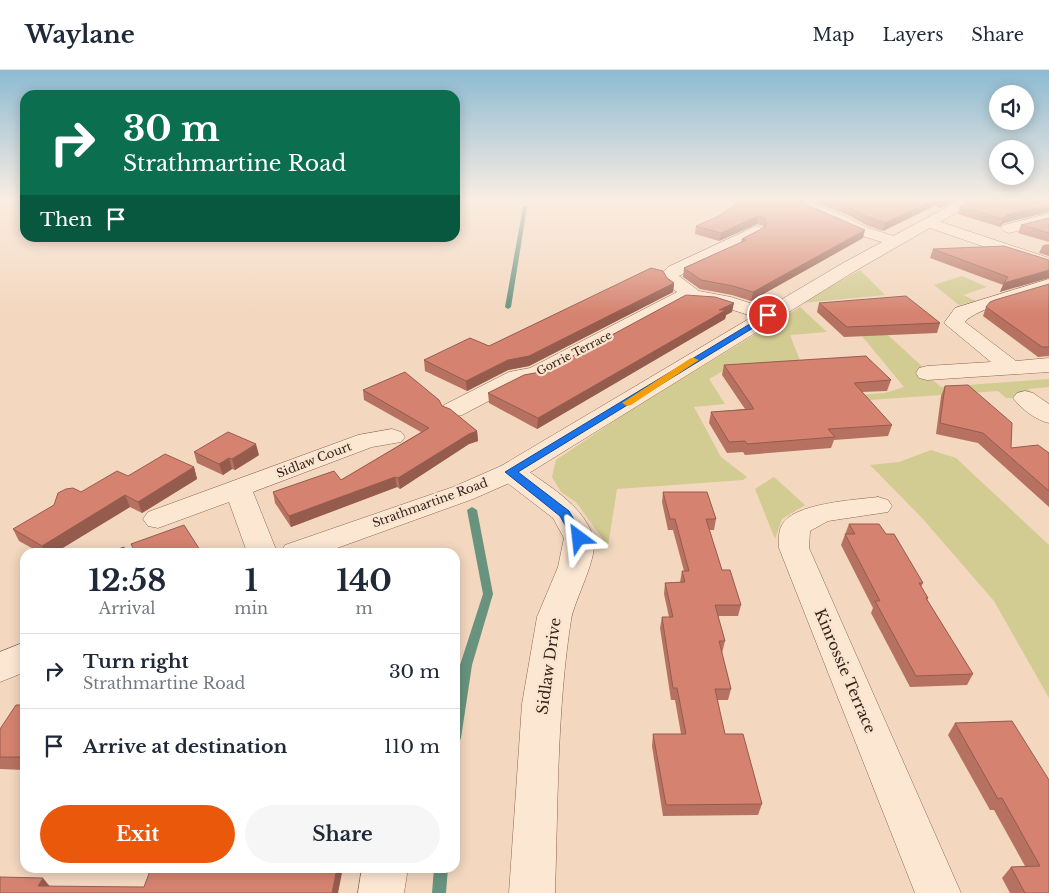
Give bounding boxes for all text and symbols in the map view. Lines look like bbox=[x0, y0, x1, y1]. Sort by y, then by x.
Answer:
text: Waylane bbox=[25, 20, 135, 49]
text: Map bbox=[813, 24, 854, 46]
text: Layers bbox=[882, 24, 943, 46]
text: Share bbox=[971, 24, 1024, 46]
map controls bbox=[989, 85, 1034, 185]
button: sound bbox=[989, 85, 1034, 130]
text: 30 m bbox=[123, 107, 220, 150]
icon: right bbox=[40, 110, 105, 175]
button: search bbox=[989, 140, 1034, 185]
text: Strathmartine Road bbox=[123, 150, 346, 177]
icon: arrive bbox=[102, 205, 130, 233]
text: Then bbox=[40, 208, 92, 231]
pin bbox=[747, 294, 789, 336]
icon: arrive bbox=[754, 301, 782, 329]
street label: Gorrie Terrace bbox=[534, 328, 614, 378]
street label: Sidlaw Court bbox=[274, 438, 354, 481]
street label: Strathmartine Road bbox=[370, 475, 490, 530]
position arrow bbox=[552, 511, 604, 563]
text: 12:58 bbox=[88, 562, 166, 599]
text: 1 bbox=[245, 562, 258, 599]
text: 140 bbox=[336, 562, 392, 599]
text: Arrival bbox=[99, 598, 156, 618]
text: min bbox=[234, 598, 268, 618]
text: m bbox=[355, 598, 373, 618]
street label: Kinrossie Terrace bbox=[811, 606, 880, 736]
street label: Sidlaw Drive bbox=[532, 616, 565, 715]
text: Turn right bbox=[83, 650, 189, 673]
icon: right bbox=[40, 657, 68, 685]
text: 30 m bbox=[389, 660, 440, 683]
text: Strathmartine Road bbox=[83, 673, 245, 693]
icon: arrive bbox=[40, 732, 68, 760]
text: Arrive at destination bbox=[83, 735, 287, 758]
text: 110 m bbox=[384, 735, 440, 758]
button: Exit bbox=[40, 805, 235, 863]
button: Share bbox=[245, 805, 440, 863]

